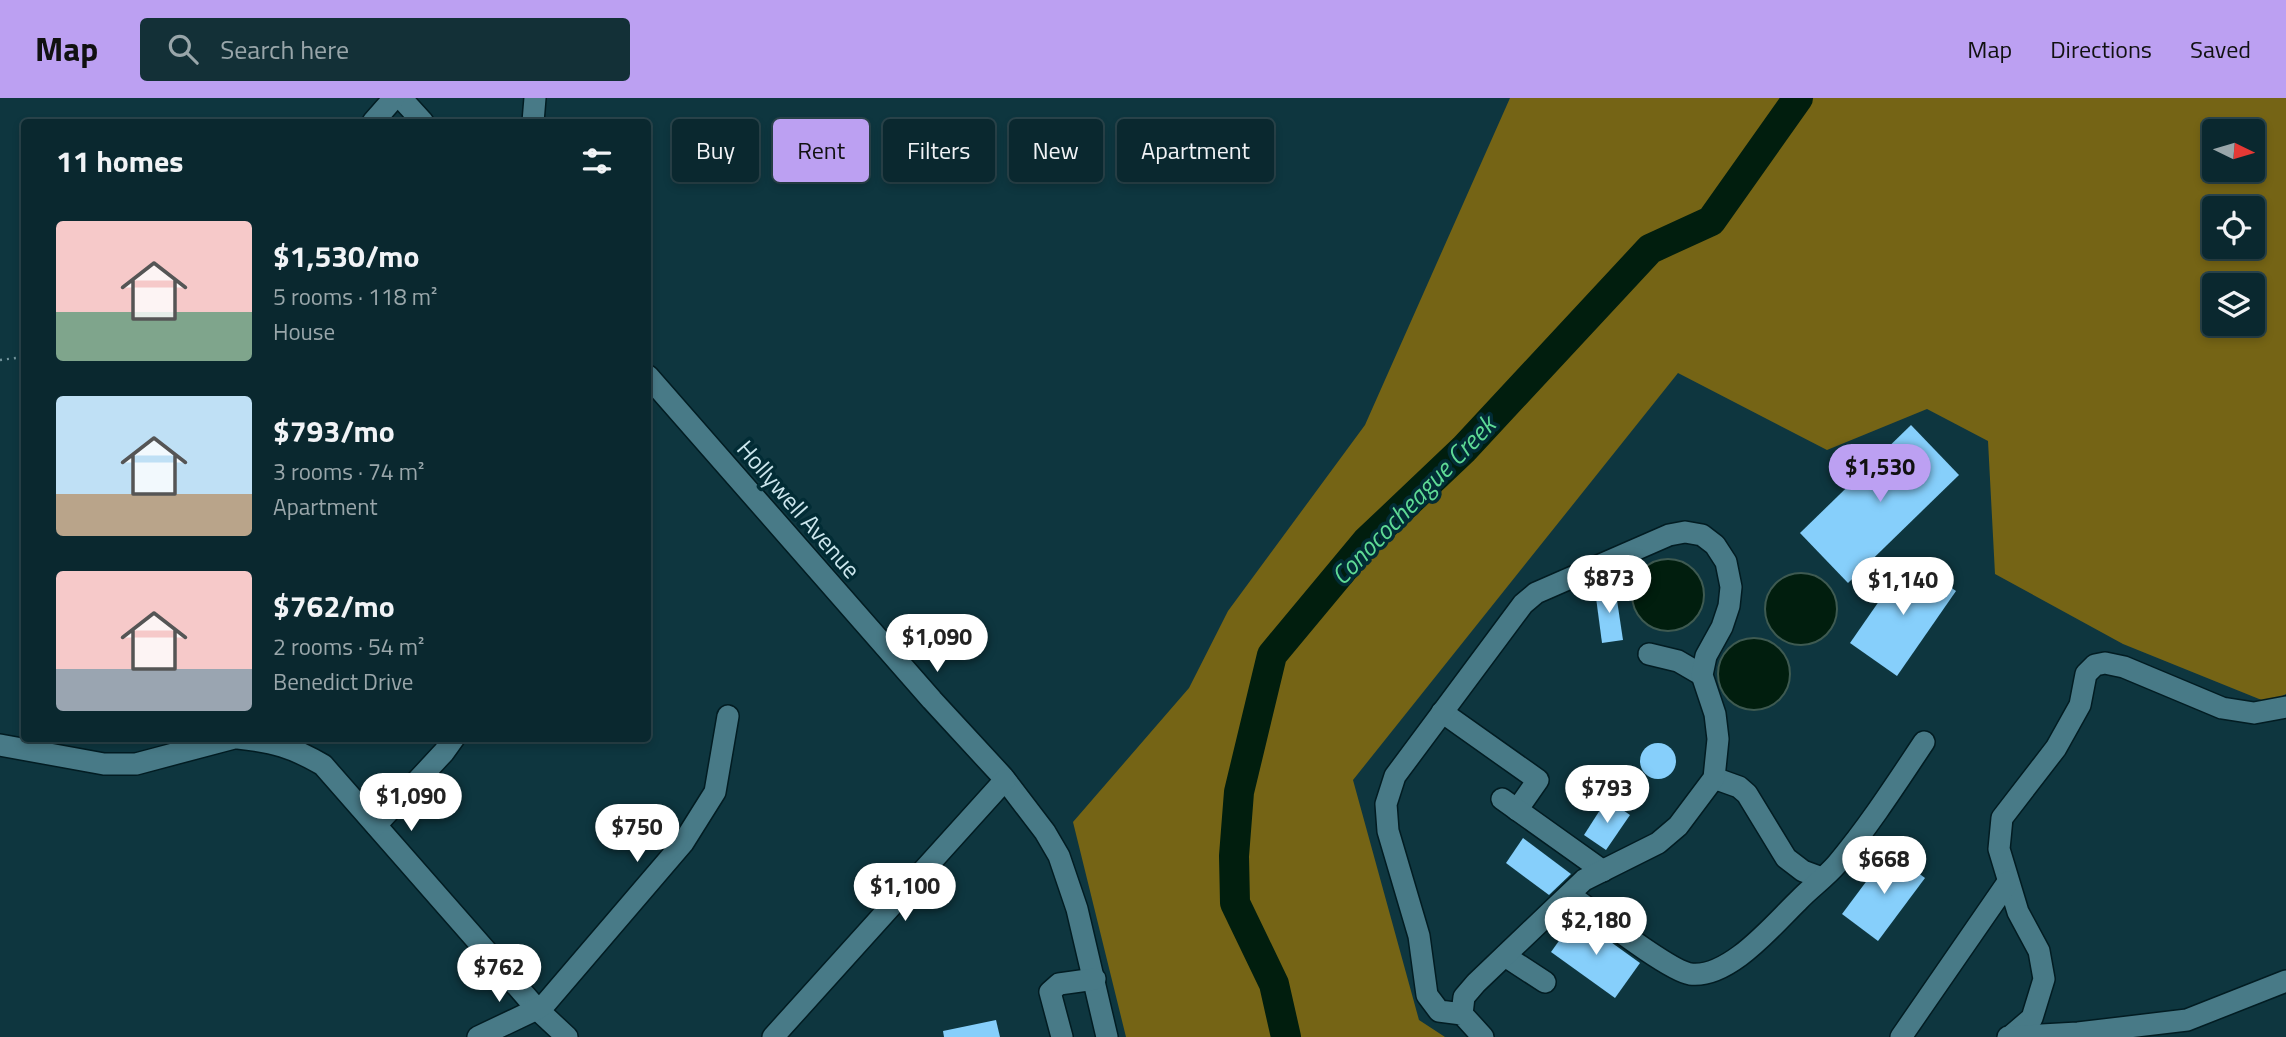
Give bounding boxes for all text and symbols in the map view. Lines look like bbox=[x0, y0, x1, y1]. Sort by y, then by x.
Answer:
search box bbox=[140, 18, 630, 81]
text: Map bbox=[35, 24, 98, 74]
icon: search bbox=[164, 30, 202, 68]
text: Search here bbox=[220, 30, 349, 69]
text: Map bbox=[1967, 31, 2012, 67]
text: Directions bbox=[2050, 31, 2152, 67]
text: Saved bbox=[2190, 31, 2251, 67]
chip: Buy bbox=[672, 119, 759, 182]
chip: Rent bbox=[773, 119, 869, 182]
chip: Filters bbox=[883, 119, 995, 182]
chip: New bbox=[1009, 119, 1103, 182]
chip: Apartment bbox=[1117, 119, 1274, 182]
north arrow bbox=[2202, 119, 2264, 182]
map controls bbox=[2202, 119, 2265, 336]
text: 11 homes bbox=[56, 138, 183, 184]
icon: filters bbox=[578, 142, 616, 180]
button: locate bbox=[2202, 196, 2265, 259]
text: $1,530/mo bbox=[273, 233, 419, 279]
icon: home bbox=[112, 249, 196, 333]
button: layers bbox=[2202, 273, 2265, 336]
text: 5 rooms · 118 m² bbox=[273, 279, 437, 314]
text: House bbox=[273, 314, 335, 349]
water label: Conococheague Creek bbox=[1322, 404, 1507, 594]
text: $793/mo bbox=[273, 408, 395, 454]
icon: home bbox=[112, 424, 196, 508]
street label: Hollywell Avenue bbox=[729, 432, 869, 586]
pin: $1,530 bbox=[1823, 444, 1937, 504]
text: $1,530 bbox=[1845, 449, 1915, 484]
text: 3 rooms · 74 m² bbox=[273, 454, 424, 489]
text: Apartment bbox=[273, 489, 378, 524]
pin: $873 bbox=[1568, 556, 1650, 615]
pin: $1,140 bbox=[1846, 558, 1960, 617]
text: $873 bbox=[1583, 560, 1635, 595]
text: $1,140 bbox=[1868, 562, 1938, 597]
text: $762/mo bbox=[273, 583, 395, 629]
icon: home bbox=[112, 599, 196, 683]
pin: $1,090 bbox=[880, 614, 994, 674]
text: $1,090 bbox=[902, 619, 972, 654]
text: 2 rooms · 54 m² bbox=[273, 629, 424, 664]
text: Benedict Drive bbox=[273, 664, 413, 699]
pin: $793 bbox=[1566, 766, 1648, 825]
text: $793 bbox=[1581, 770, 1633, 805]
pin: $1,090 bbox=[354, 774, 468, 833]
text: $1,090 bbox=[376, 778, 446, 813]
pin: $750 bbox=[596, 804, 678, 864]
text: $750 bbox=[611, 809, 663, 844]
pin: $668 bbox=[1843, 836, 1925, 896]
text: $668 bbox=[1858, 841, 1910, 876]
pin: $1,100 bbox=[848, 864, 962, 923]
text: $1,100 bbox=[870, 868, 940, 903]
pin: $2,180 bbox=[1539, 898, 1653, 957]
text: $2,180 bbox=[1561, 902, 1631, 937]
pin: $762 bbox=[458, 944, 540, 1004]
text: $762 bbox=[473, 949, 525, 984]

